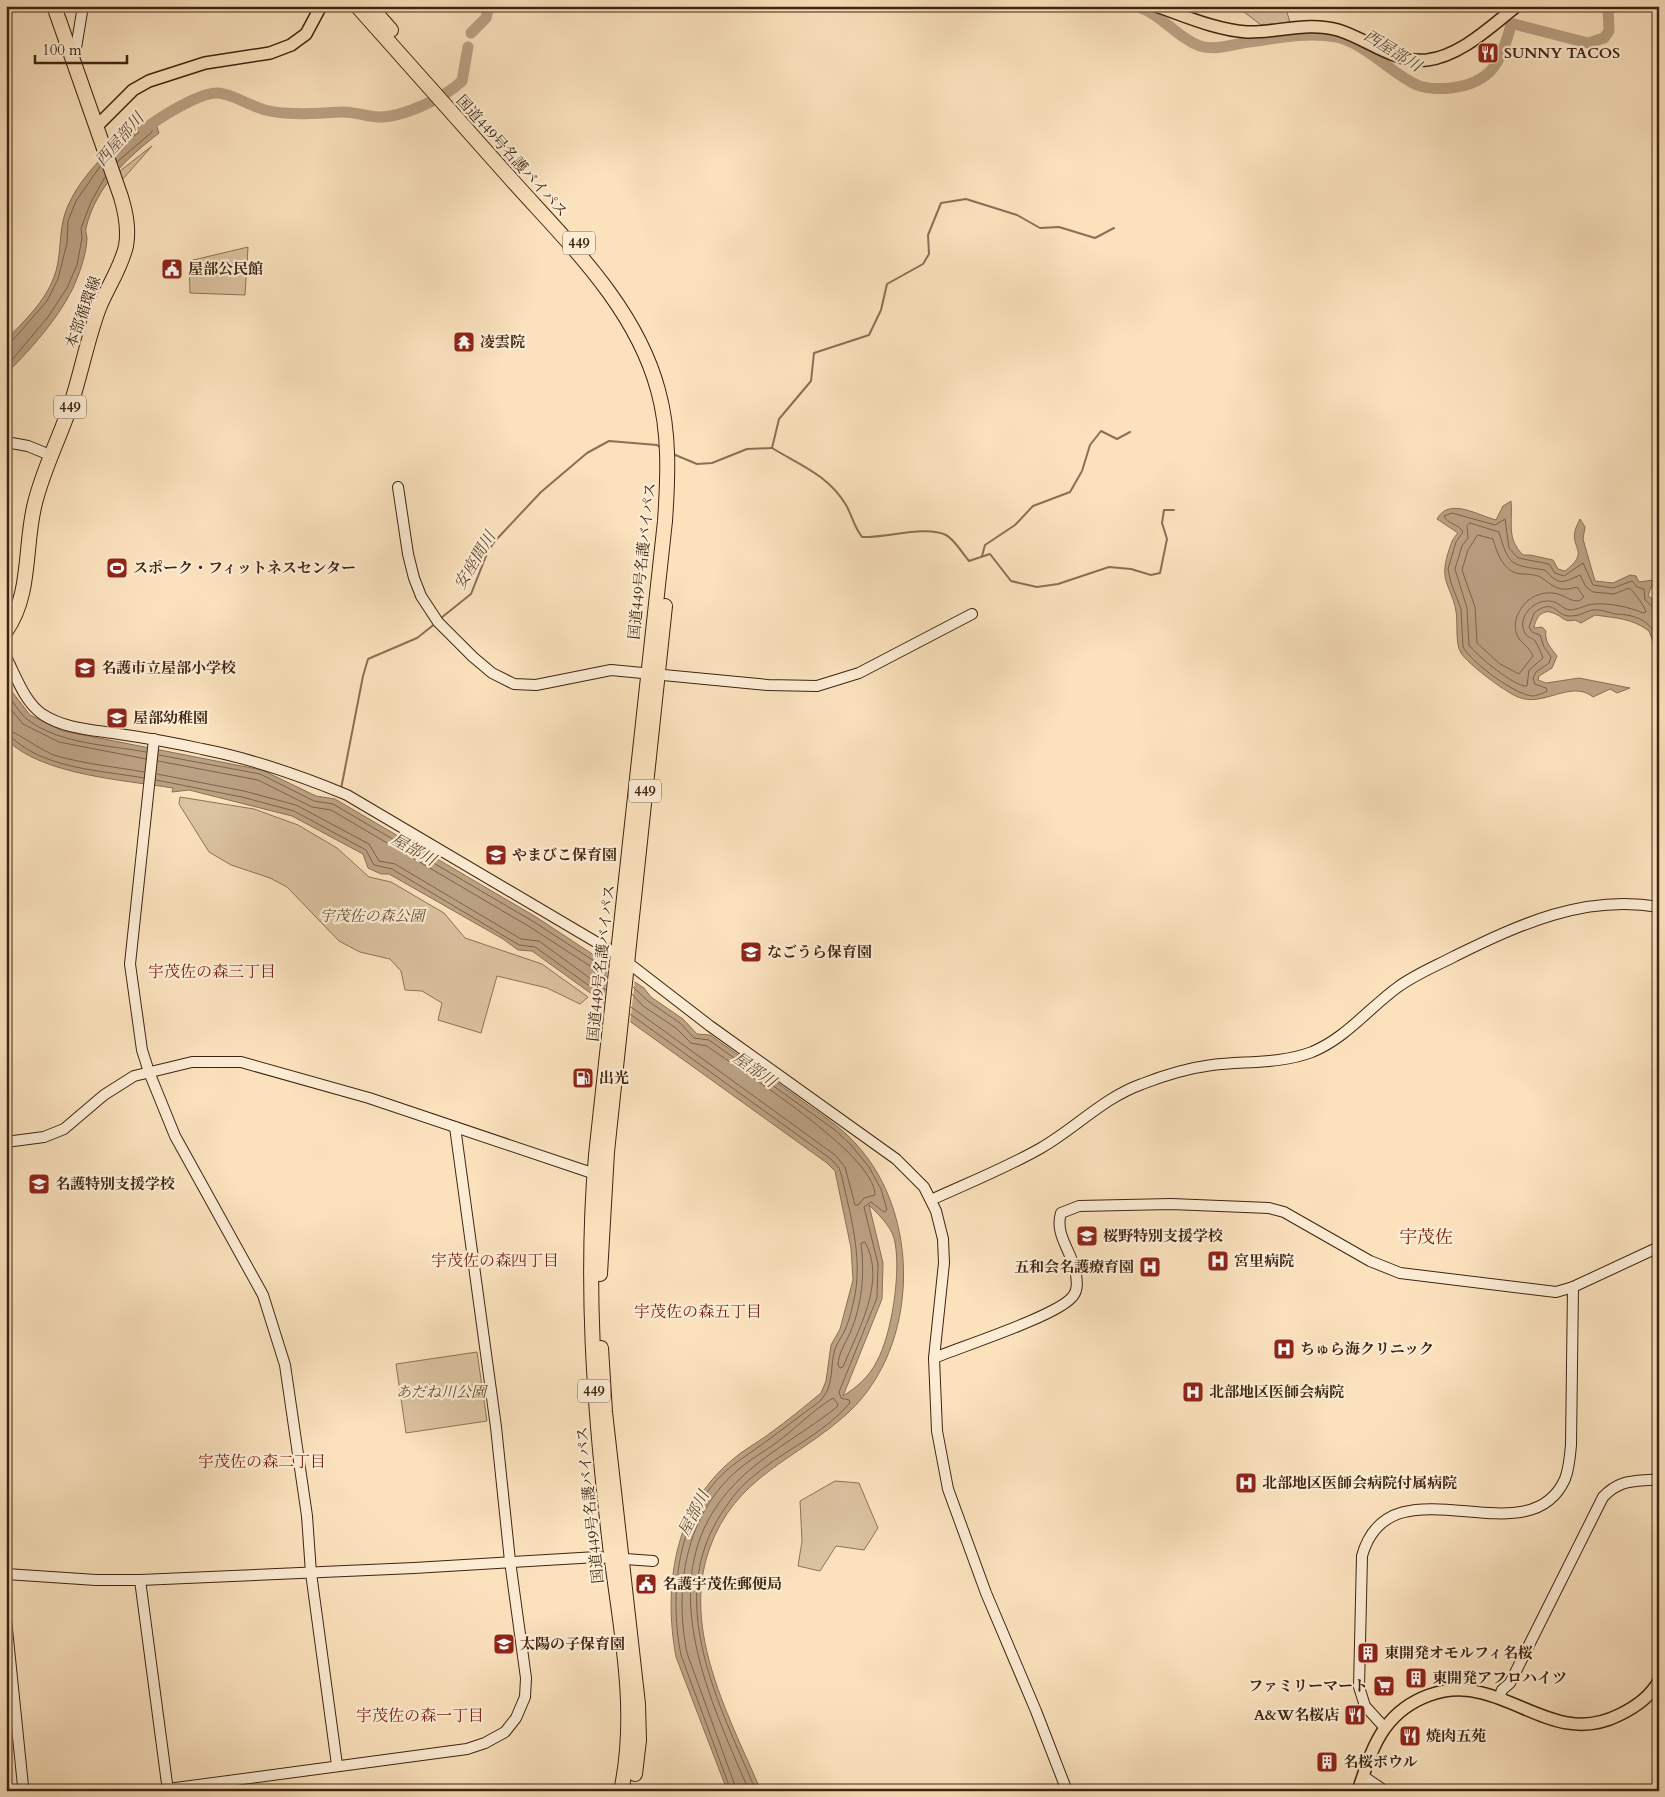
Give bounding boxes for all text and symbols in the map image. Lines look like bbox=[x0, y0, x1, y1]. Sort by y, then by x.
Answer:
water label: 西屋部川 bbox=[1359, 25, 1427, 78]
scale bar bbox=[35, 32, 128, 64]
text: 100 m bbox=[42, 40, 82, 60]
restaurant icon: SUNNY TACOS bbox=[1476, 41, 1500, 65]
place label: SUNNY TACOS bbox=[1504, 43, 1620, 63]
street label: 国道449号名護バイパス bbox=[452, 91, 572, 221]
water label: 西屋部川 bbox=[90, 107, 150, 171]
road number: 449 bbox=[563, 232, 595, 254]
public building icon: 屋部公民館 bbox=[160, 257, 184, 281]
place label: 屋部公民館 bbox=[188, 259, 263, 279]
street label: 本部循環線 bbox=[61, 273, 105, 351]
temple icon: 凌雲院 bbox=[452, 330, 476, 354]
place label: 凌雲院 bbox=[480, 332, 525, 352]
road number: 449 bbox=[54, 396, 86, 418]
street label: 国道449号名護バイパス bbox=[624, 482, 660, 640]
water label: 安座間川 bbox=[449, 526, 502, 594]
sports icon: スポーク・フィットネスセンター bbox=[105, 556, 129, 580]
place label: スポーク・フィットネスセンター bbox=[133, 558, 356, 578]
school or university icon: 名護市立屋部小学校 bbox=[73, 656, 97, 680]
place label: 名護市立屋部小学校 bbox=[101, 658, 236, 678]
school or university icon: 屋部幼稚園 bbox=[105, 706, 129, 730]
place label: 屋部幼稚園 bbox=[133, 708, 208, 728]
road number: 449 bbox=[629, 779, 661, 802]
water label: 屋部川 bbox=[387, 829, 442, 872]
school or university icon: やまびこ保育園 bbox=[484, 843, 508, 867]
place label: やまびこ保育園 bbox=[512, 845, 617, 865]
street label: 国道449号名護バイパス bbox=[583, 884, 619, 1042]
park label: 宇茂佐の森公園 bbox=[319, 906, 427, 926]
school or university icon: なごうら保育園 bbox=[739, 940, 763, 964]
place label: なごうら保育園 bbox=[767, 942, 872, 962]
district label: 宇茂佐の森三丁目 bbox=[148, 961, 276, 983]
water label: 屋部川 bbox=[728, 1047, 782, 1094]
fuel station icon: 出光 bbox=[571, 1066, 595, 1090]
place label: 出光 bbox=[599, 1068, 629, 1088]
school or university icon: 名護特別支援学校 bbox=[27, 1172, 51, 1196]
place label: 名護特別支援学校 bbox=[55, 1174, 175, 1194]
school or university icon: 桜野特別支援学校 bbox=[1075, 1224, 1099, 1248]
district label: 宇茂佐 bbox=[1399, 1225, 1453, 1250]
place label: 桜野特別支援学校 bbox=[1103, 1226, 1223, 1246]
hospital icon: 宮里病院 bbox=[1206, 1249, 1230, 1273]
district label: 宇茂佐の森四丁目 bbox=[431, 1250, 559, 1272]
place label: 宮里病院 bbox=[1234, 1251, 1294, 1271]
hospital icon: 五和会名護療育園 bbox=[1138, 1255, 1162, 1279]
place label: 五和会名護療育園 bbox=[1014, 1257, 1134, 1277]
district label: 宇茂佐の森五丁目 bbox=[634, 1301, 762, 1323]
hospital icon: ちゅら海クリニック bbox=[1272, 1337, 1296, 1361]
place label: ちゅら海クリニック bbox=[1300, 1339, 1434, 1359]
road number: 449 bbox=[578, 1380, 610, 1402]
hospital icon: 北部地区医師会病院 bbox=[1181, 1380, 1205, 1404]
park label: あだね川公園 bbox=[396, 1382, 489, 1402]
place label: 北部地区医師会病院 bbox=[1209, 1382, 1344, 1402]
street label: 国道449号名護バイパス bbox=[572, 1426, 608, 1584]
district label: 宇茂佐の森二丁目 bbox=[198, 1451, 326, 1473]
hospital icon: 北部地区医師会病院付属病院 bbox=[1234, 1471, 1258, 1495]
place label: 北部地区医師会病院付属病院 bbox=[1262, 1473, 1457, 1493]
water label: 屋部川 bbox=[673, 1485, 715, 1540]
public building icon: 名護宇茂佐郵便局 bbox=[634, 1572, 658, 1596]
place label: 名護宇茂佐郵便局 bbox=[662, 1574, 782, 1594]
school or university icon: 太陽の子保育園 bbox=[492, 1632, 516, 1656]
place label: 太陽の子保育園 bbox=[520, 1634, 625, 1654]
building icon: 東開発オモルフィ名桜 bbox=[1356, 1641, 1380, 1665]
place label: 東開発オモルフィ名桜 bbox=[1384, 1643, 1533, 1663]
building icon: 東開発アフロハイツ bbox=[1404, 1666, 1428, 1690]
place label: 東開発アフロハイツ bbox=[1432, 1668, 1567, 1688]
supermarket icon: ファミリーマート bbox=[1372, 1674, 1396, 1698]
place label: ファミリーマート bbox=[1248, 1676, 1368, 1696]
restaurant icon: A&W名桜店 bbox=[1343, 1703, 1367, 1727]
district label: 宇茂佐の森一丁目 bbox=[356, 1705, 484, 1727]
place label: A&W名桜店 bbox=[1254, 1705, 1339, 1725]
restaurant icon: 焼肉五苑 bbox=[1398, 1724, 1422, 1748]
place label: 焼肉五苑 bbox=[1426, 1726, 1486, 1746]
building icon: 名桜ボウル bbox=[1315, 1750, 1339, 1774]
place label: 名桜ボウル bbox=[1343, 1752, 1418, 1772]

